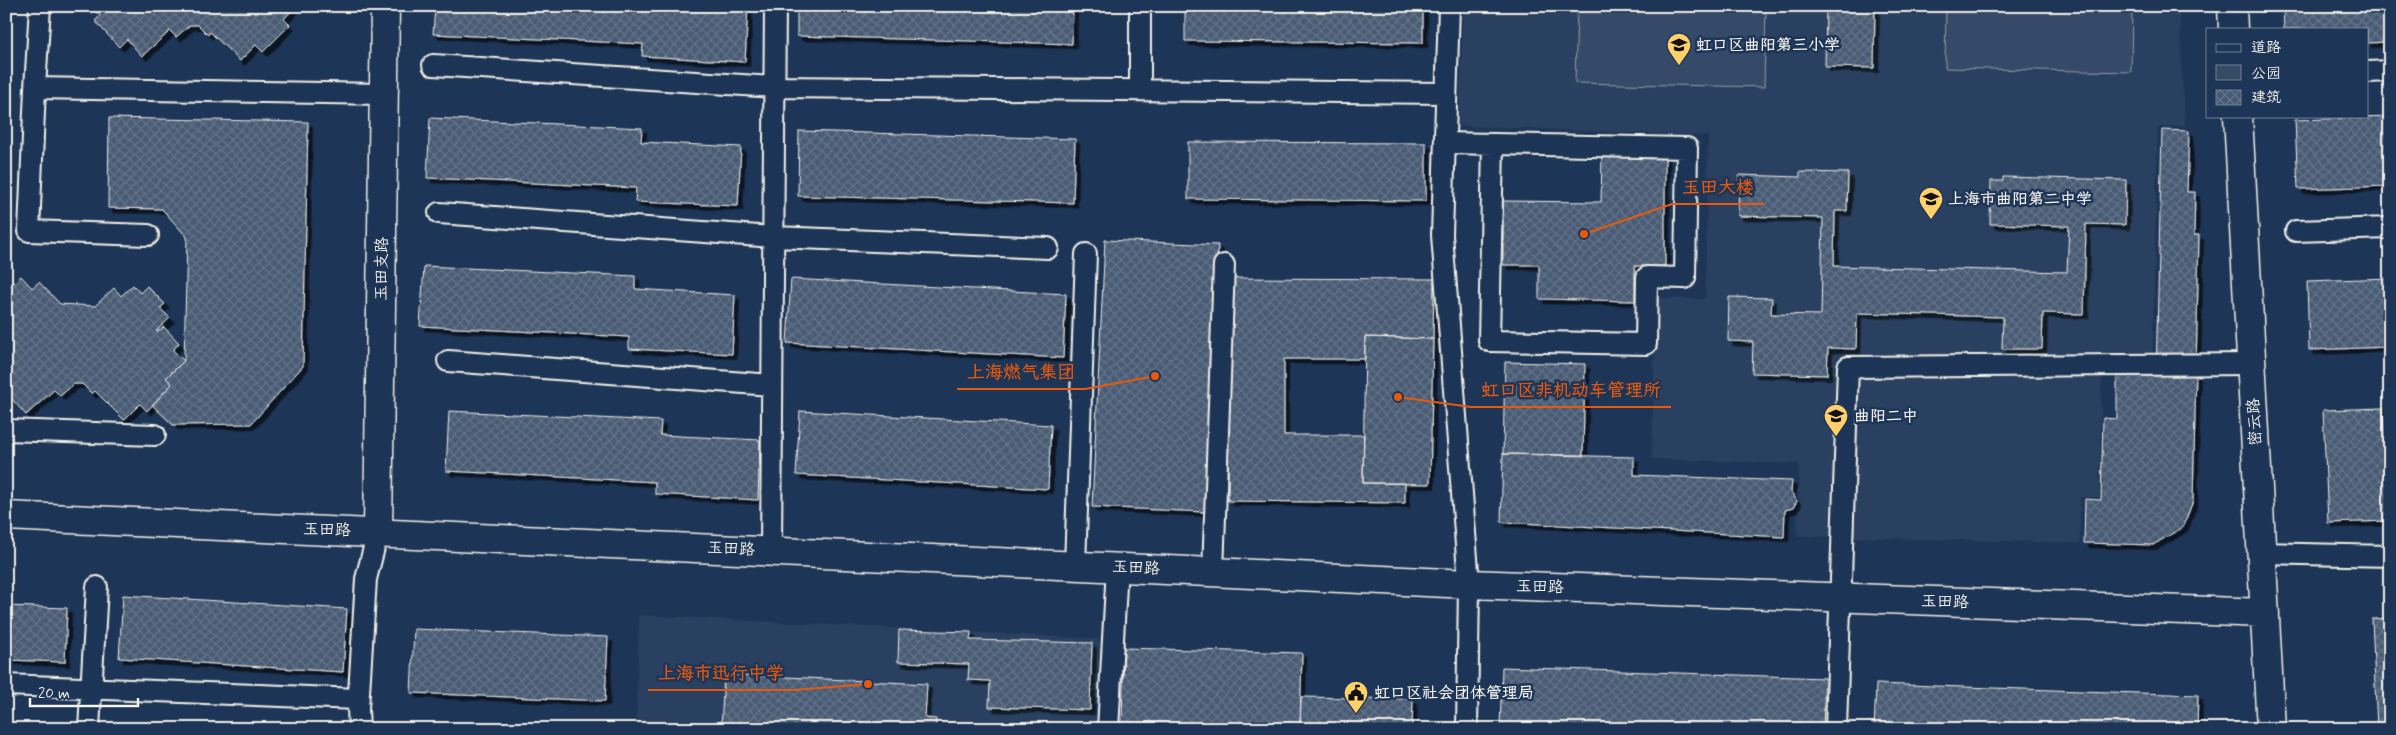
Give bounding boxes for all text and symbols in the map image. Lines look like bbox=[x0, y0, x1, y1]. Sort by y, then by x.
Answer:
legend bbox=[2206, 28, 2368, 118]
school or university icon: 虹口区曲阳第三小学 bbox=[1666, 32, 1692, 66]
place label: 虹口区曲阳第三小学 bbox=[1696, 35, 1840, 56]
text: 道路 bbox=[2251, 38, 2281, 58]
text: 公园 bbox=[2251, 64, 2281, 84]
text: 建筑 bbox=[2251, 88, 2281, 108]
callout: 玉田大楼 bbox=[1672, 171, 1764, 204]
text: 玉田大楼 bbox=[1682, 176, 1754, 200]
school or university icon: 上海市曲阳第二中学 bbox=[1918, 186, 1944, 220]
place label: 上海市曲阳第二中学 bbox=[1948, 189, 2092, 210]
street label: 玉田支路 bbox=[371, 237, 393, 301]
callout: 上海燃气集团 bbox=[957, 356, 1085, 389]
text: 上海燃气集团 bbox=[967, 361, 1075, 385]
callout: 虹口区非机动车管理所 bbox=[1471, 374, 1671, 407]
text: 虹口区非机动车管理所 bbox=[1481, 379, 1661, 403]
street label: 密云路 bbox=[2243, 397, 2267, 447]
school or university icon: 曲阳二中 bbox=[1823, 403, 1849, 437]
place label: 曲阳二中 bbox=[1854, 406, 1918, 427]
street label: 玉田路 bbox=[303, 519, 351, 541]
street label: 玉田路 bbox=[706, 537, 756, 561]
street label: 玉田路 bbox=[1111, 556, 1161, 580]
street label: 玉田路 bbox=[1516, 576, 1564, 598]
street label: 玉田路 bbox=[1921, 591, 1969, 613]
callout: 上海市迅行中学 bbox=[648, 657, 794, 690]
text: 上海市迅行中学 bbox=[658, 662, 784, 686]
scale bar bbox=[30, 675, 138, 707]
public building icon: 虹口区社会团体管理局 bbox=[1343, 680, 1369, 714]
place label: 虹口区社会团体管理局 bbox=[1374, 683, 1534, 704]
text: 20 m bbox=[38, 684, 70, 704]

